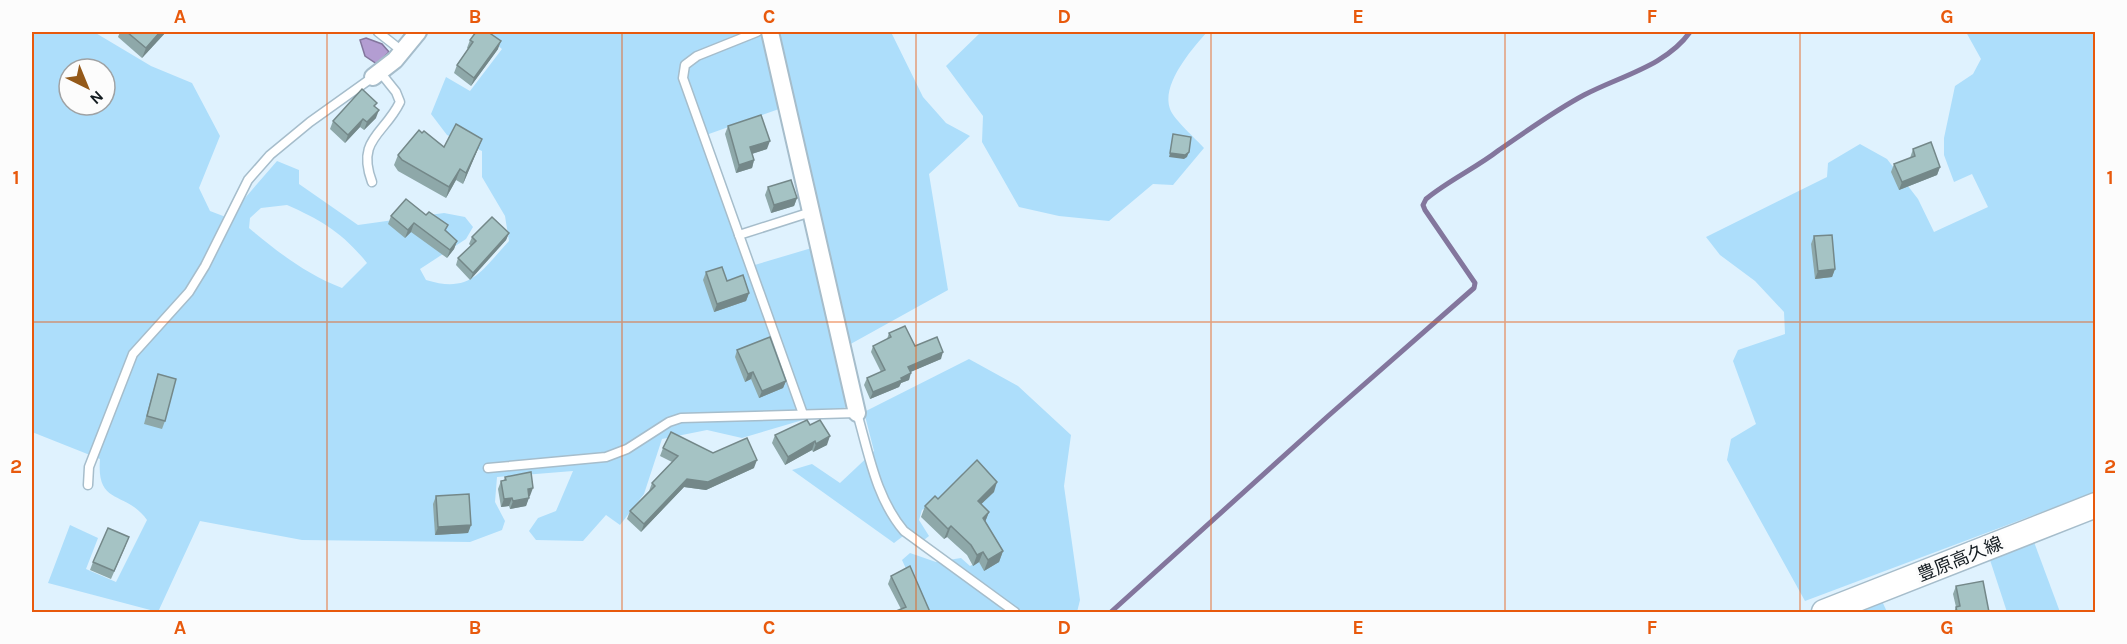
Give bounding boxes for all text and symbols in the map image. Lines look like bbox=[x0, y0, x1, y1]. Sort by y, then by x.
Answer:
text: A bbox=[174, 5, 187, 28]
text: B bbox=[469, 5, 481, 28]
text: C bbox=[763, 5, 775, 28]
text: D bbox=[1057, 5, 1071, 28]
text: E bbox=[1352, 5, 1364, 28]
text: F bbox=[1647, 5, 1658, 28]
text: G bbox=[1940, 5, 1954, 28]
north arrow bbox=[57, 57, 117, 117]
text: N bbox=[86, 87, 108, 108]
text: 1 bbox=[12, 166, 20, 189]
text: 1 bbox=[2106, 166, 2114, 189]
text: 2 bbox=[10, 455, 22, 478]
text: 2 bbox=[2104, 455, 2116, 478]
street label: 豊原高久線 bbox=[1914, 532, 2006, 586]
text: A bbox=[174, 616, 187, 639]
text: B bbox=[469, 616, 481, 639]
text: C bbox=[763, 616, 775, 639]
text: D bbox=[1057, 616, 1071, 639]
text: E bbox=[1352, 616, 1364, 639]
text: F bbox=[1647, 616, 1658, 639]
text: G bbox=[1940, 616, 1954, 639]

